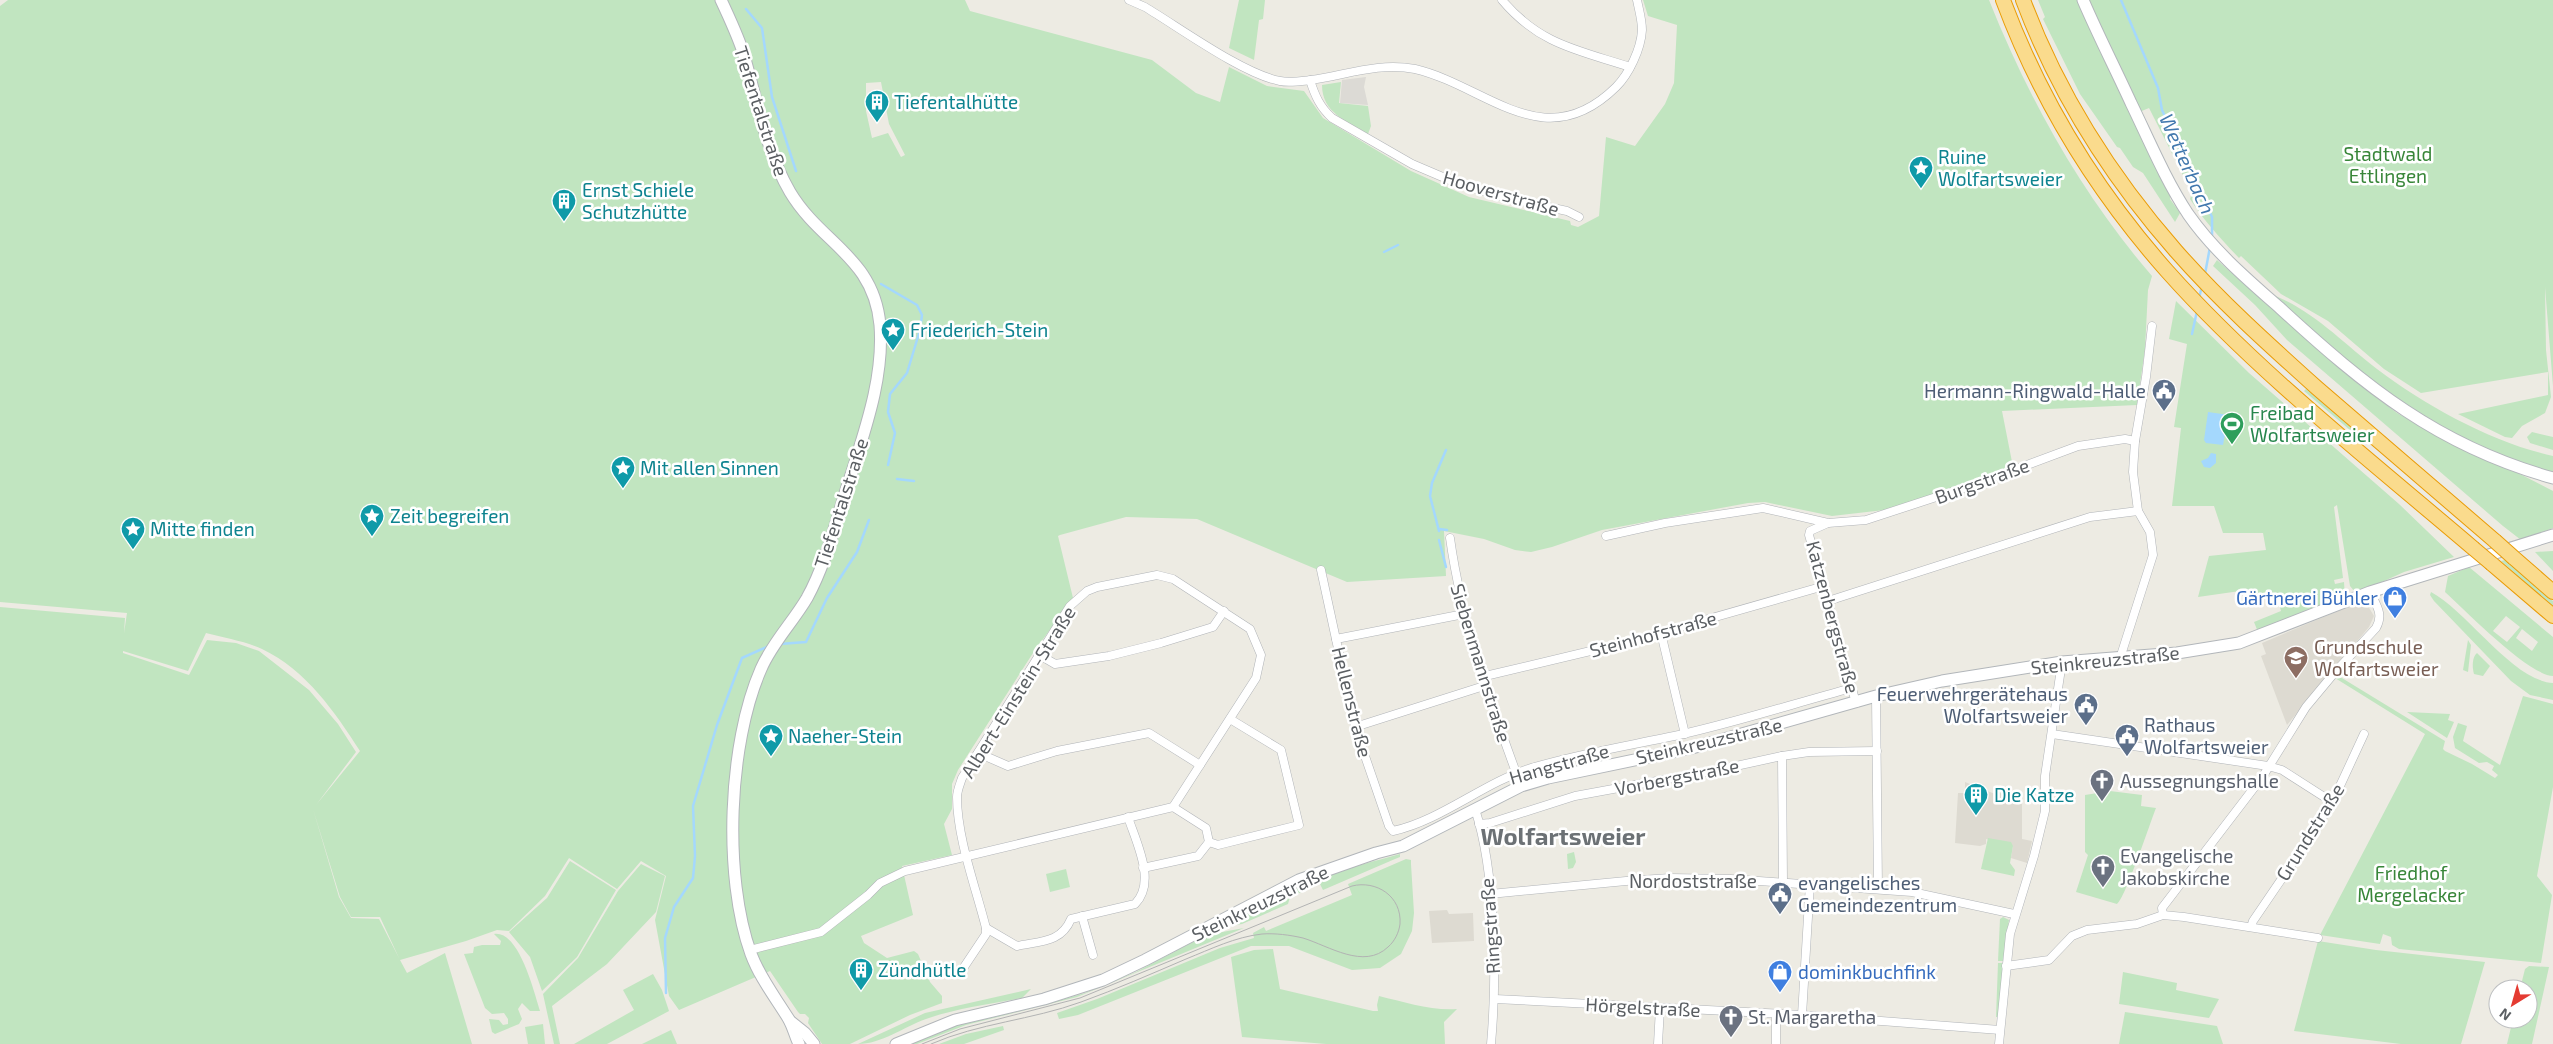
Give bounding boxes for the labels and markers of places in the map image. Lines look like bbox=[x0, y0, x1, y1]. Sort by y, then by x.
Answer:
building icon: Tiefentalhütte bbox=[864, 89, 890, 123]
place label: Tiefentalhütte bbox=[894, 90, 1018, 113]
place label: Ruine Wolfartsweier bbox=[1938, 145, 2063, 190]
place icon: Ruine Wolfartsweier bbox=[1908, 155, 1934, 189]
place label: Ernst Schiele Schutzhütte bbox=[582, 178, 694, 223]
building icon: Ernst Schiele Schutzhütte bbox=[551, 188, 577, 222]
place icon: Friederich-Stein bbox=[880, 317, 906, 351]
place label: Friederich-Stein bbox=[910, 318, 1048, 341]
public building icon: Hermann-Ringwald-Halle bbox=[2151, 378, 2177, 412]
place label: Hermann-Ringwald-Halle bbox=[1924, 379, 2146, 402]
place label: Freibad Wolfartsweier bbox=[2250, 401, 2375, 446]
sports icon: Freibad Wolfartsweier bbox=[2219, 411, 2245, 445]
place icon: Mit allen Sinnen bbox=[610, 455, 636, 489]
place label: Mit allen Sinnen bbox=[640, 456, 779, 479]
place icon: Zeit begreifen bbox=[359, 503, 385, 537]
place label: Zeit begreifen bbox=[390, 504, 509, 527]
place icon: Mitte finden bbox=[120, 516, 146, 550]
place label: Mitte finden bbox=[150, 517, 255, 540]
shop icon: Gärtnerei Bühler bbox=[2382, 585, 2408, 619]
place label: Gärtnerei Bühler bbox=[2236, 586, 2378, 609]
place label: Grundschule Wolfartsweier bbox=[2314, 635, 2439, 680]
school or university icon: Grundschule Wolfartsweier bbox=[2283, 645, 2309, 679]
place label: Feuerwehrgerätehaus Wolfartsweier bbox=[1877, 682, 2068, 727]
public building icon: Feuerwehrgerätehaus Wolfartsweier bbox=[2073, 692, 2099, 726]
place label: Rathaus Wolfartsweier bbox=[2144, 713, 2269, 758]
place icon: Naeher-Stein bbox=[758, 723, 784, 757]
public building icon: Rathaus Wolfartsweier bbox=[2114, 723, 2140, 757]
place label: Naeher-Stein bbox=[788, 724, 902, 747]
church icon: Aussegnungshalle bbox=[2089, 768, 2115, 802]
place label: Aussegnungshalle bbox=[2120, 769, 2279, 792]
building icon: Die Katze bbox=[1963, 782, 1989, 816]
place label: Die Katze bbox=[1994, 783, 2075, 806]
place label: Evangelische Jakobskirche bbox=[2120, 844, 2233, 889]
church icon: Evangelische Jakobskirche bbox=[2090, 854, 2116, 888]
place label: evangelisches Gemeindezentrum bbox=[1798, 871, 1957, 916]
public building icon: evangelisches Gemeindezentrum bbox=[1767, 881, 1793, 915]
building icon: Zündhütle bbox=[848, 957, 874, 991]
place label: Zündhütle bbox=[878, 958, 966, 981]
shop icon: dominkbuchfink bbox=[1767, 959, 1793, 993]
place label: dominkbuchfink bbox=[1798, 960, 1936, 983]
church icon: St. Margaretha bbox=[1718, 1004, 1744, 1038]
place label: St. Margaretha bbox=[1748, 1005, 1876, 1028]

